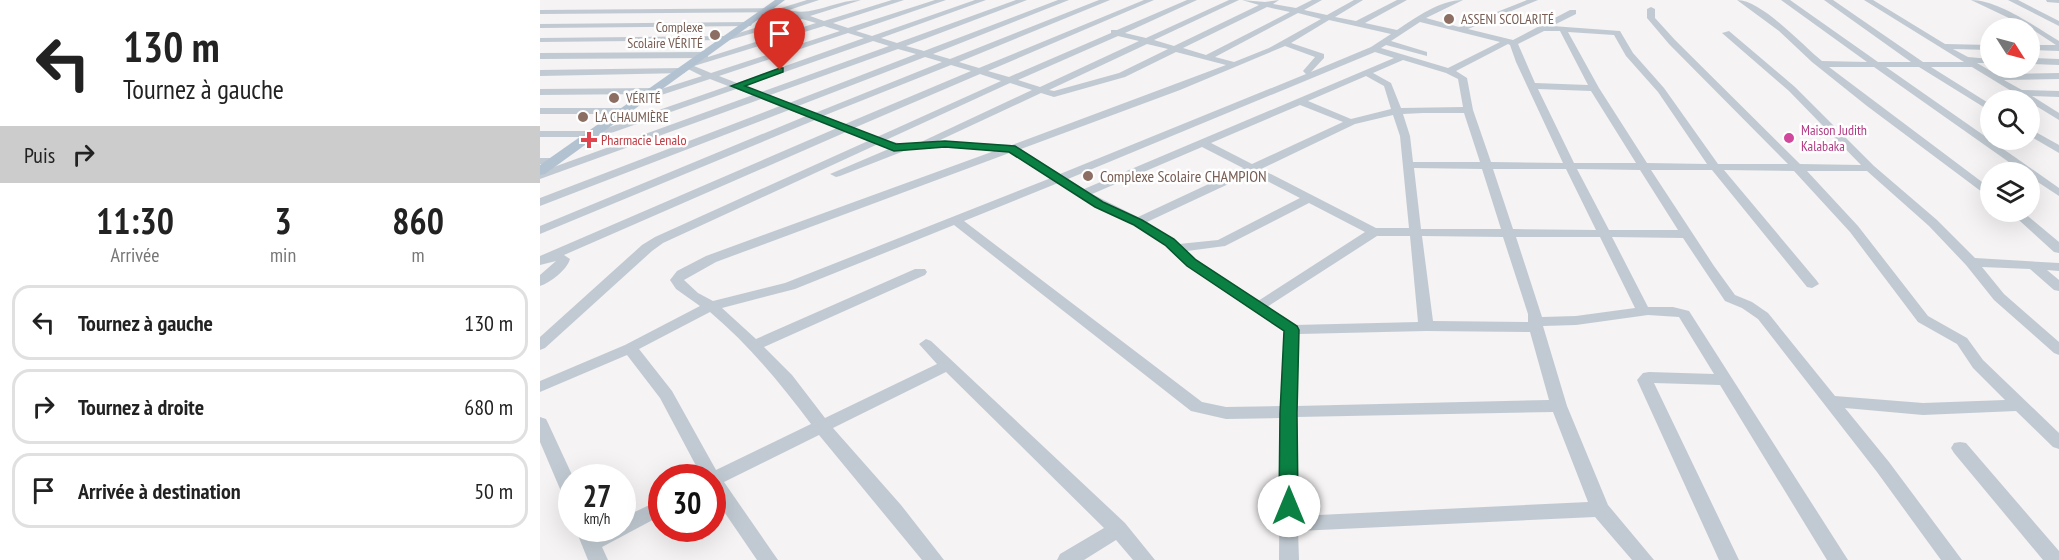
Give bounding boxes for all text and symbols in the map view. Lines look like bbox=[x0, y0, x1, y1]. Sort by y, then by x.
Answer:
pin bbox=[754, 8, 805, 70]
place label: ASSENI SCOLARITÉ bbox=[1461, 10, 1554, 28]
marker: ASSENI SCOLARITÉ bbox=[1442, 12, 1456, 26]
icon: arrive bbox=[763, 17, 796, 50]
place label: Complexe Scolaire VÉRITÉ bbox=[627, 18, 703, 52]
north arrow bbox=[1980, 18, 2040, 78]
map controls bbox=[1980, 18, 2040, 222]
text: 130 m bbox=[123, 19, 220, 74]
icon: left bbox=[24, 24, 102, 102]
marker: Complexe Scolaire VÉRITÉ bbox=[708, 28, 722, 42]
text: Tournez à gauche bbox=[123, 72, 284, 106]
place label: VÉRITÉ bbox=[625, 89, 661, 107]
button: search bbox=[1980, 90, 2040, 150]
marker: VÉRITÉ bbox=[607, 91, 621, 105]
place label: LA CHAUMIÈRE bbox=[595, 108, 669, 126]
marker: LA CHAUMIÈRE bbox=[576, 110, 590, 124]
place label: Maison Judith Kalabaka bbox=[1801, 121, 1867, 155]
place label: Pharmacie Lenalo bbox=[601, 131, 686, 149]
marker: Maison Judith Kalabaka bbox=[1782, 131, 1796, 145]
marker: Pharmacie Lenalo bbox=[582, 133, 596, 147]
icon: right bbox=[67, 138, 100, 171]
text: Puis bbox=[24, 141, 55, 169]
button: layers bbox=[1980, 162, 2040, 222]
place label: Complexe Scolaire CHAMPION bbox=[1100, 166, 1267, 186]
marker: Complexe Scolaire CHAMPION bbox=[1081, 169, 1095, 183]
text: 11:30 bbox=[96, 197, 174, 244]
text: 3 bbox=[274, 197, 292, 244]
text: 860 bbox=[392, 197, 444, 244]
text: Arrivée bbox=[111, 242, 159, 268]
text: min bbox=[270, 242, 296, 268]
text: m bbox=[412, 242, 425, 268]
icon: left bbox=[27, 306, 60, 339]
text: Tournez à gauche bbox=[78, 309, 213, 337]
text: 130 m bbox=[464, 309, 513, 337]
icon: right bbox=[27, 390, 60, 423]
text: Tournez à droite bbox=[78, 393, 204, 421]
text: 680 m bbox=[464, 393, 513, 421]
speed limit sign: 30 bbox=[648, 464, 726, 542]
icon: arrive bbox=[27, 474, 60, 507]
position arrow bbox=[1257, 474, 1321, 538]
text: 27 bbox=[583, 476, 611, 515]
text: Arrivée à destination bbox=[78, 477, 241, 505]
text: 50 m bbox=[474, 477, 513, 505]
text: km/h bbox=[584, 509, 610, 528]

